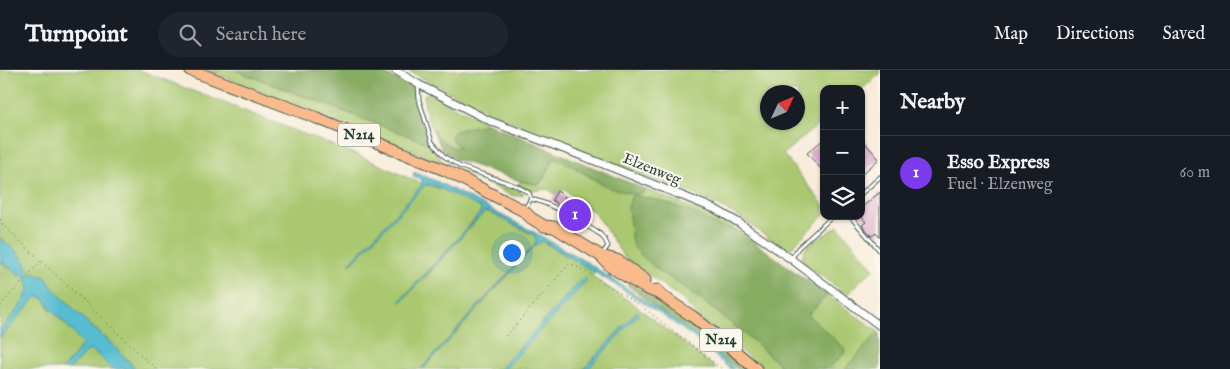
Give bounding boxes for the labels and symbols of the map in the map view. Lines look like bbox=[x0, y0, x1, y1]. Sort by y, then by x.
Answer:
north arrow bbox=[760, 85, 805, 130]
road number: N214 bbox=[338, 124, 380, 146]
street label: Elzenweg bbox=[620, 149, 685, 190]
pin: 1 bbox=[559, 196, 591, 234]
your location bbox=[499, 240, 525, 266]
road number: N214 bbox=[700, 328, 742, 352]

